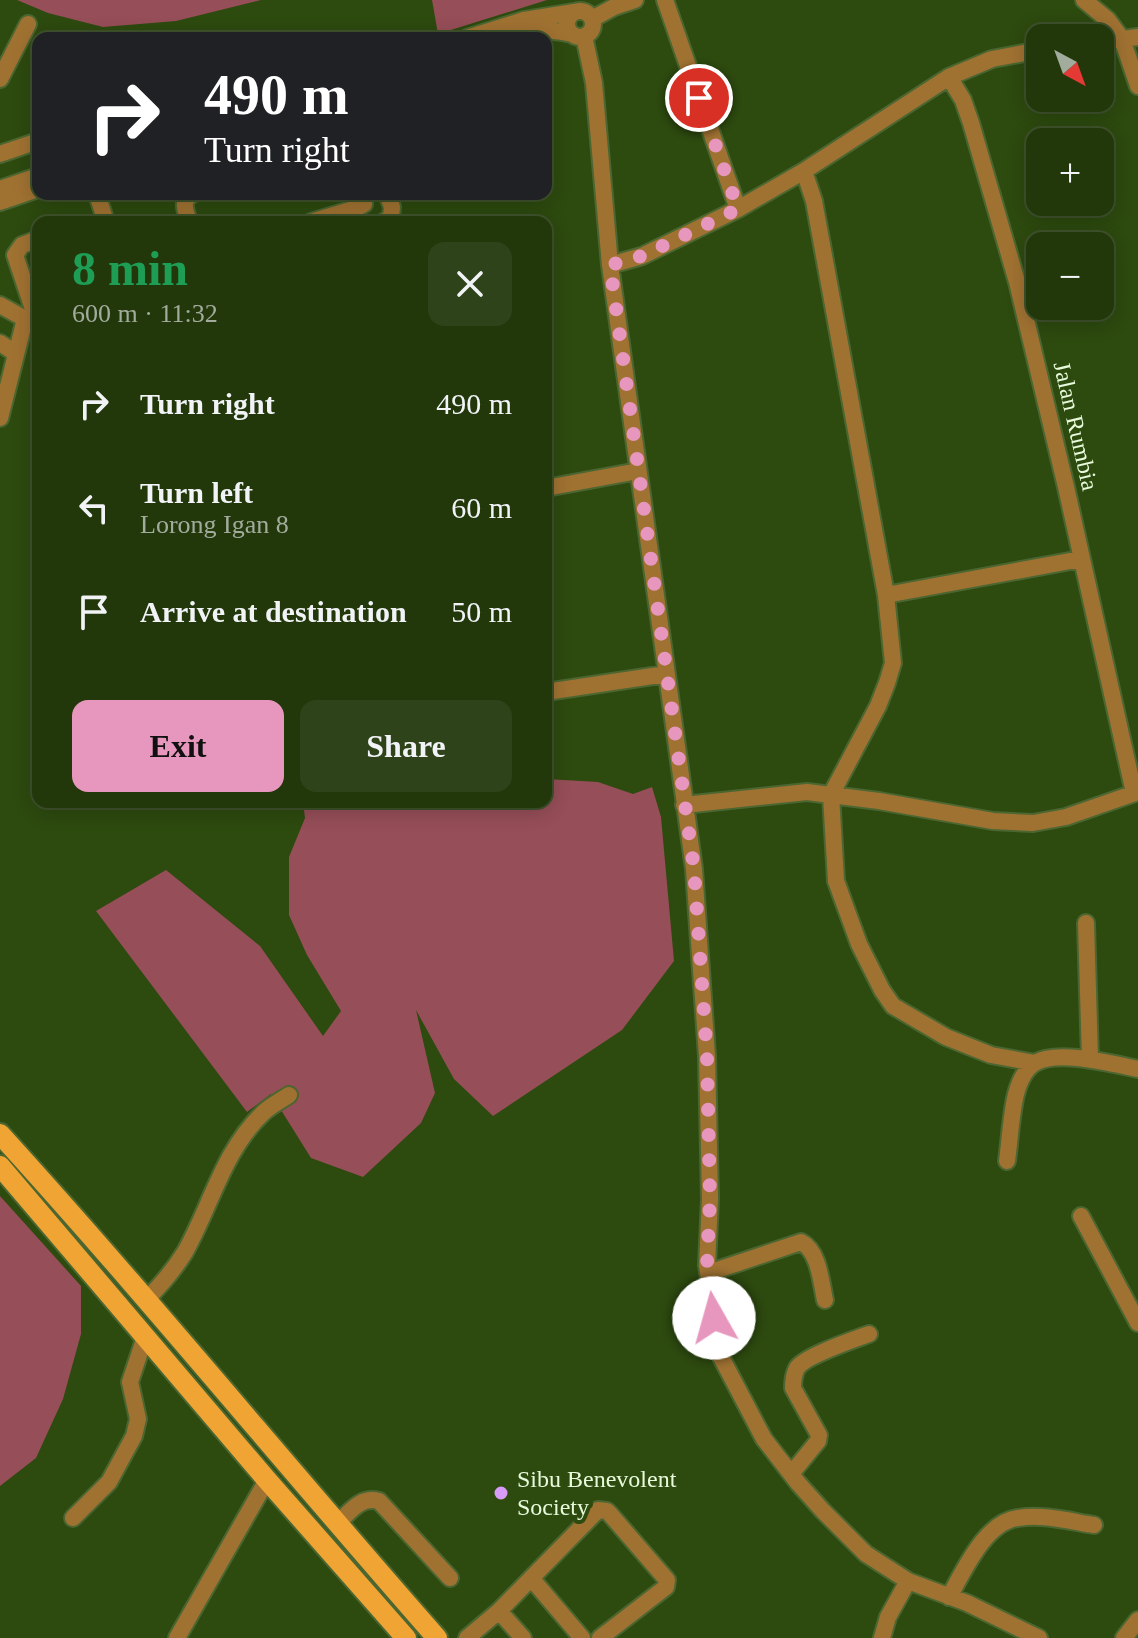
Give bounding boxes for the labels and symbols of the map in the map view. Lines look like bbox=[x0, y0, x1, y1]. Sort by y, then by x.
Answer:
north arrow bbox=[1026, 24, 1114, 112]
pin bbox=[665, 64, 733, 132]
street label: Jalan Rumbia bbox=[1049, 359, 1104, 493]
position arrow bbox=[672, 1276, 756, 1360]
place label: Sibu Benevolent Society bbox=[517, 1466, 677, 1520]
marker: Sibu Benevolent Society bbox=[492, 1484, 510, 1502]

